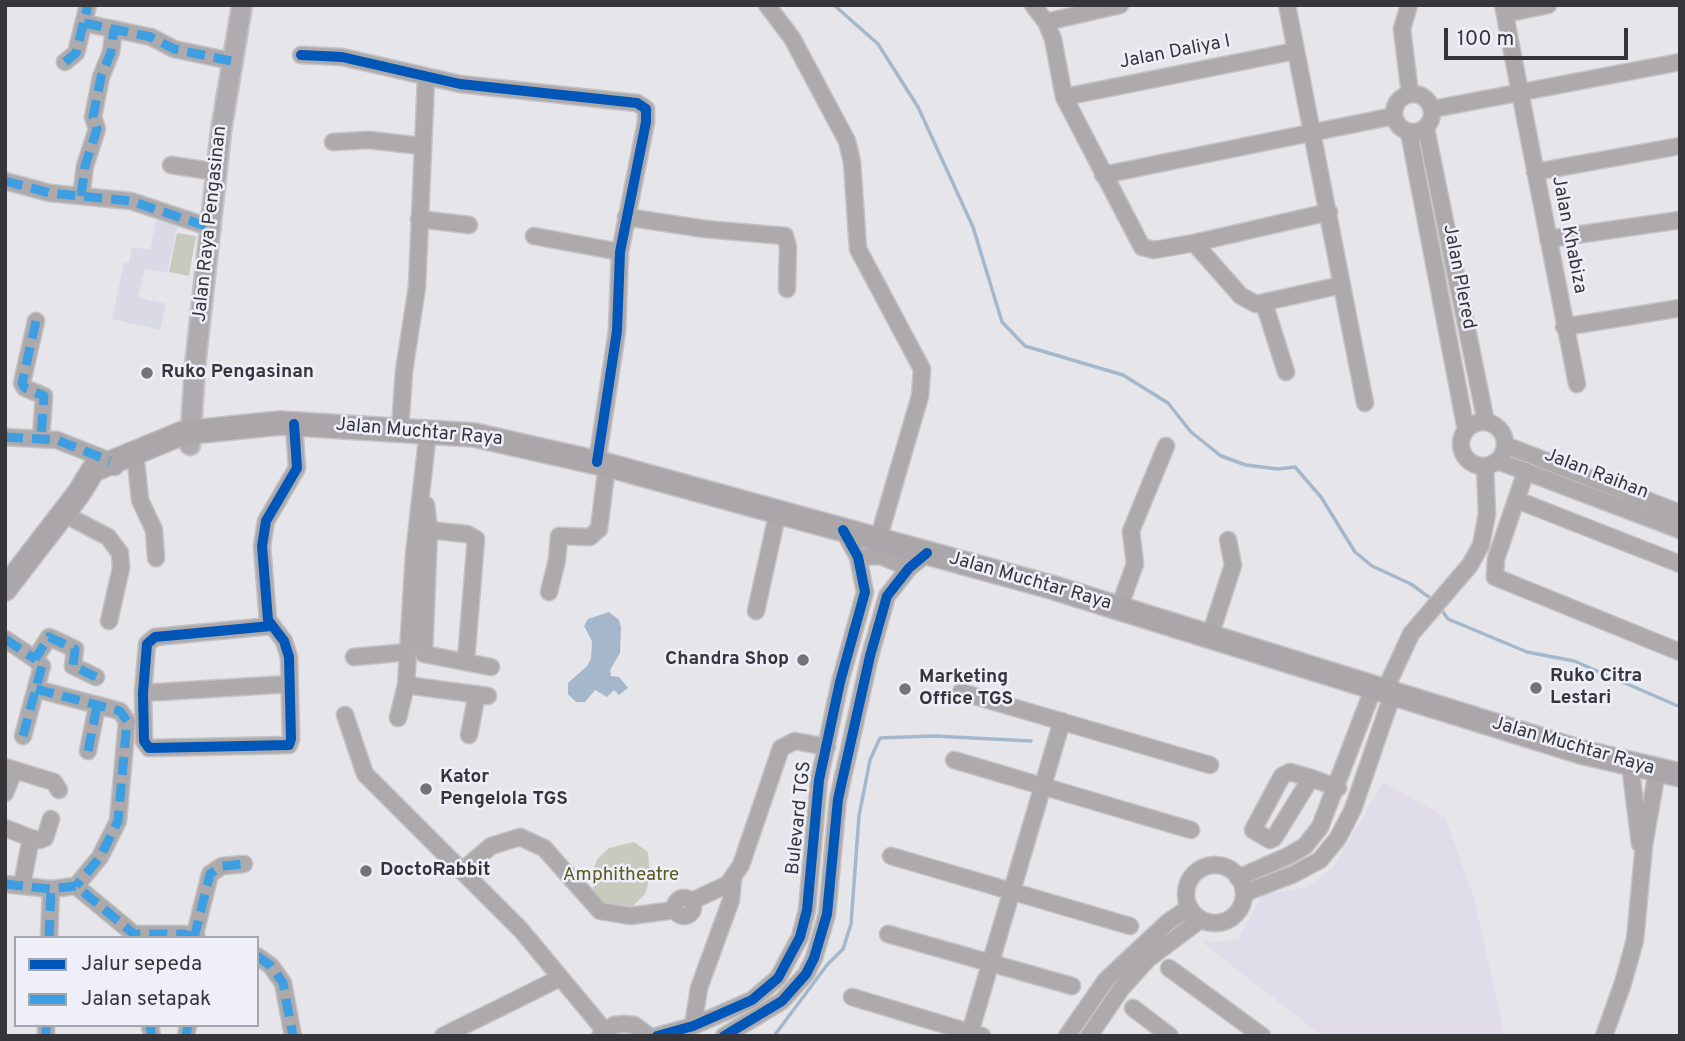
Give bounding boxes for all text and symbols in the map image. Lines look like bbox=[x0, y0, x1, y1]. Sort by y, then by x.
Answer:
scale bar bbox=[1447, 14, 1631, 58]
text: 100 m bbox=[1457, 26, 1514, 53]
street label: Jalan Daliya I bbox=[1118, 31, 1232, 75]
street label: Jalan Raya Pengasinan bbox=[189, 125, 233, 323]
street label: Jalan Khabiza bbox=[1545, 174, 1591, 296]
street label: Jalan Plered bbox=[1437, 223, 1479, 331]
place label: Ruko Pengasinan bbox=[161, 362, 314, 384]
marker: Ruko Pengasinan bbox=[139, 365, 155, 381]
street label: Jalan Muchtar Raya bbox=[334, 414, 504, 452]
street label: Jalan Raihan bbox=[1541, 445, 1651, 505]
street label: Jalan Muchtar Raya bbox=[946, 548, 1114, 616]
place label: Chandra Shop bbox=[665, 649, 789, 671]
marker: Chandra Shop bbox=[795, 652, 811, 668]
place label: Ruko Citra Lestari bbox=[1550, 666, 1642, 710]
place label: Marketing Office TGS bbox=[919, 667, 1013, 711]
marker: Ruko Citra Lestari bbox=[1528, 680, 1544, 696]
marker: Marketing Office TGS bbox=[897, 681, 913, 697]
street label: Jalan Muchtar Raya bbox=[1489, 713, 1657, 781]
street label: Bulevard TGS bbox=[783, 760, 817, 876]
place label: Kator Pengelola TGS bbox=[440, 767, 568, 811]
marker: Kator Pengelola TGS bbox=[418, 781, 434, 797]
place label: DoctoRabbit bbox=[380, 860, 490, 882]
marker: DoctoRabbit bbox=[358, 863, 374, 879]
park label: Amphitheatre bbox=[563, 865, 679, 887]
legend bbox=[14, 936, 259, 1027]
text: Jalur sepeda bbox=[81, 951, 202, 978]
text: Jalan setapak bbox=[81, 986, 211, 1013]

